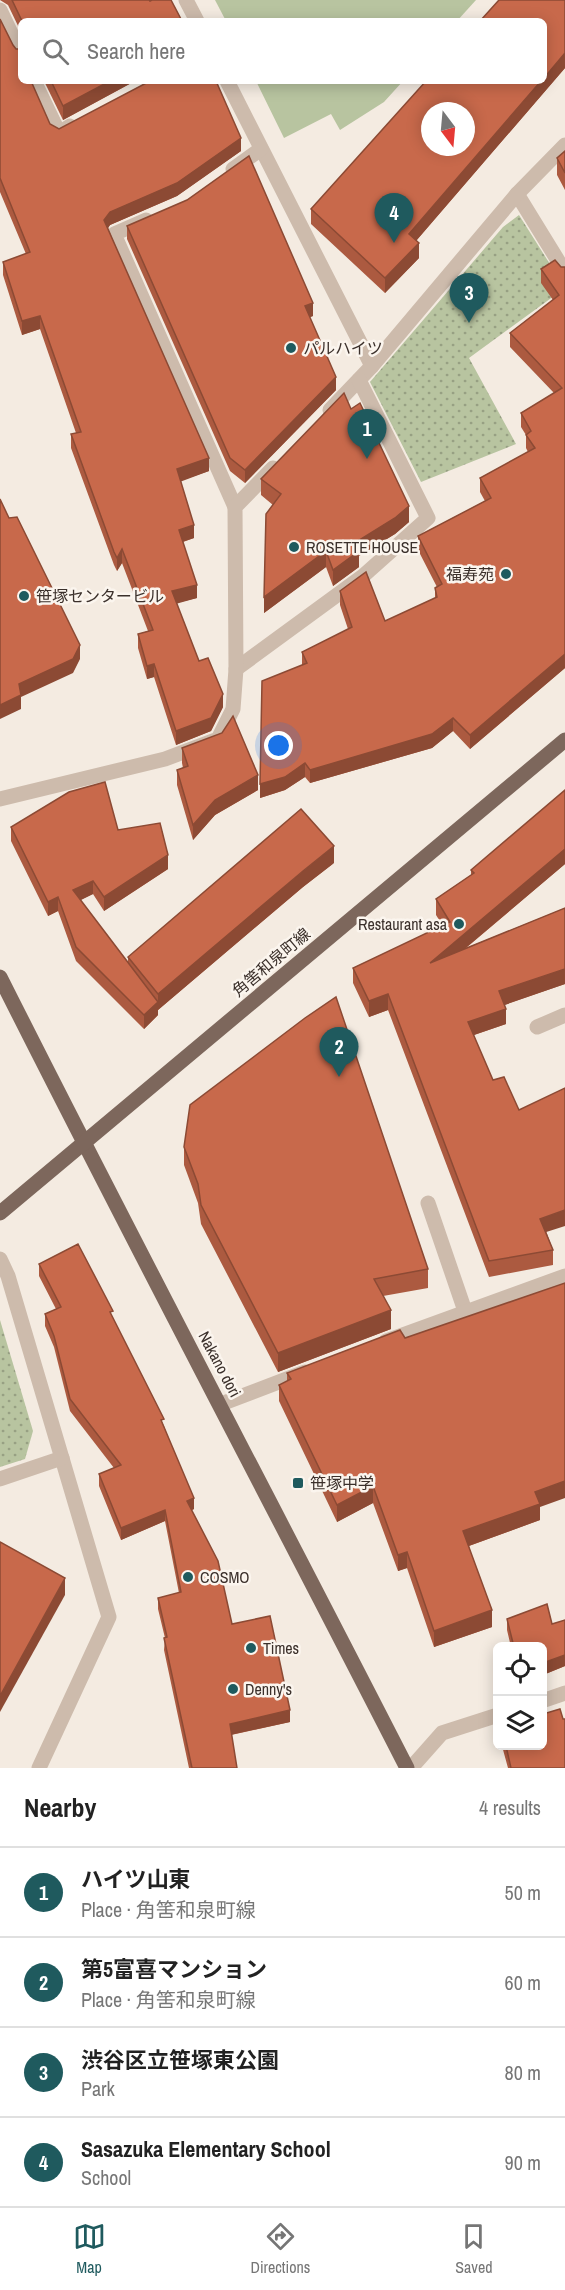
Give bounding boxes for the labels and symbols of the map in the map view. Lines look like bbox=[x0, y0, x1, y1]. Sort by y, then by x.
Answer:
north arrow bbox=[421, 102, 475, 156]
pin: 4 bbox=[374, 194, 414, 243]
pin: 3 bbox=[450, 274, 488, 323]
place label: パルハイツ bbox=[303, 337, 383, 359]
marker: パルハイツ bbox=[284, 341, 298, 355]
pin: 1 bbox=[348, 410, 386, 459]
place label: ROSETTE HOUSE bbox=[306, 536, 418, 558]
marker: ROSETTE HOUSE bbox=[287, 540, 301, 554]
place label: 福寿苑 bbox=[446, 563, 494, 585]
marker: 福寿苑 bbox=[499, 567, 513, 581]
place label: 笹塚センタービル bbox=[36, 585, 164, 607]
marker: 笹塚センタービル bbox=[17, 589, 31, 603]
your location bbox=[264, 731, 293, 760]
place label: Restaurant asa bbox=[358, 913, 448, 935]
marker: Restaurant asa bbox=[452, 917, 466, 931]
street label: 角筈和泉町線 bbox=[227, 923, 315, 1001]
pin: 2 bbox=[320, 1028, 358, 1077]
street label: Nakano dori bbox=[194, 1327, 246, 1401]
place label: 笹塚中学 bbox=[310, 1472, 374, 1494]
marker: 笹塚中学 bbox=[291, 1476, 305, 1490]
place label: COSMO bbox=[200, 1566, 250, 1588]
marker: COSMO bbox=[181, 1570, 195, 1584]
place label: Times bbox=[263, 1637, 299, 1659]
marker: Times bbox=[244, 1641, 258, 1655]
place label: Denny's bbox=[245, 1678, 292, 1700]
marker: Denny's bbox=[226, 1682, 240, 1696]

